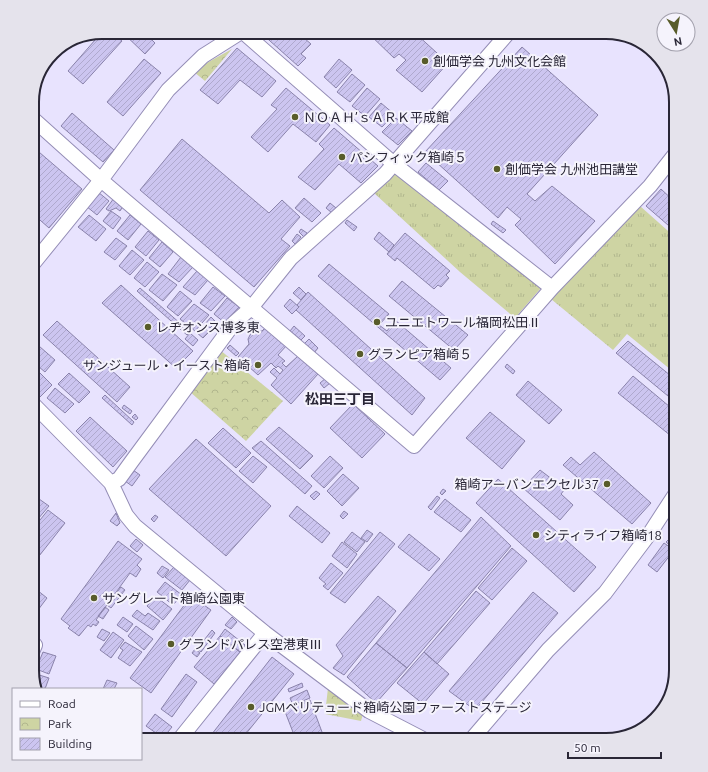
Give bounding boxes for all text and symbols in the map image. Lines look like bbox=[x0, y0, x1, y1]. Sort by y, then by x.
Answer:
north arrow bbox=[656, 12, 696, 52]
text: N bbox=[673, 35, 683, 48]
place label: 創価学会 九州文化会館 bbox=[433, 54, 566, 68]
marker: 創価学会 九州文化会館 bbox=[420, 56, 430, 66]
place label: ＮＯＡＨ’ｓＡＲＫ平成館 bbox=[303, 110, 449, 124]
marker: ＮＯＡＨ’ｓＡＲＫ平成館 bbox=[290, 112, 300, 122]
place label: パシフィック箱崎５ bbox=[350, 150, 467, 164]
marker: パシフィック箱崎５ bbox=[337, 152, 347, 162]
place label: 創価学会 九州池田講堂 bbox=[505, 162, 638, 176]
marker: 創価学会 九州池田講堂 bbox=[492, 164, 502, 174]
place label: ユニエトワール福岡松田Ⅱ bbox=[385, 315, 541, 329]
marker: ユニエトワール福岡松田Ⅱ bbox=[372, 317, 382, 327]
place label: レヂオンス博多東 bbox=[156, 320, 260, 334]
marker: レヂオンス博多東 bbox=[143, 322, 153, 332]
place label: グランピア箱崎５ bbox=[368, 347, 472, 361]
marker: グランピア箱崎５ bbox=[355, 349, 365, 359]
place label: サンジュール・イースト箱崎 bbox=[83, 358, 250, 372]
marker: サンジュール・イースト箱崎 bbox=[253, 360, 263, 370]
district label: 松田三丁目 bbox=[305, 391, 375, 407]
place label: 箱崎アーバンエクセル37 bbox=[455, 477, 599, 491]
marker: 箱崎アーバンエクセル37 bbox=[602, 479, 612, 489]
place label: シティライフ箱崎18 bbox=[544, 528, 662, 542]
marker: シティライフ箱崎18 bbox=[531, 530, 541, 540]
place label: サングレート箱崎公園東 bbox=[102, 591, 245, 605]
marker: サングレート箱崎公園東 bbox=[89, 593, 99, 603]
place label: グランドパレス空港東Ⅲ bbox=[179, 637, 322, 651]
marker: グランドパレス空港東Ⅲ bbox=[166, 639, 176, 649]
legend bbox=[12, 688, 142, 760]
text: Road bbox=[48, 697, 76, 710]
place label: JGMベリテュード箱崎公園ファーストステージ bbox=[259, 700, 531, 714]
marker: JGMベリテュード箱崎公園ファーストステージ bbox=[246, 702, 256, 712]
text: Park bbox=[48, 717, 72, 730]
scale bar bbox=[568, 734, 661, 760]
text: Building bbox=[48, 737, 92, 750]
text: 50 m bbox=[574, 741, 601, 754]

